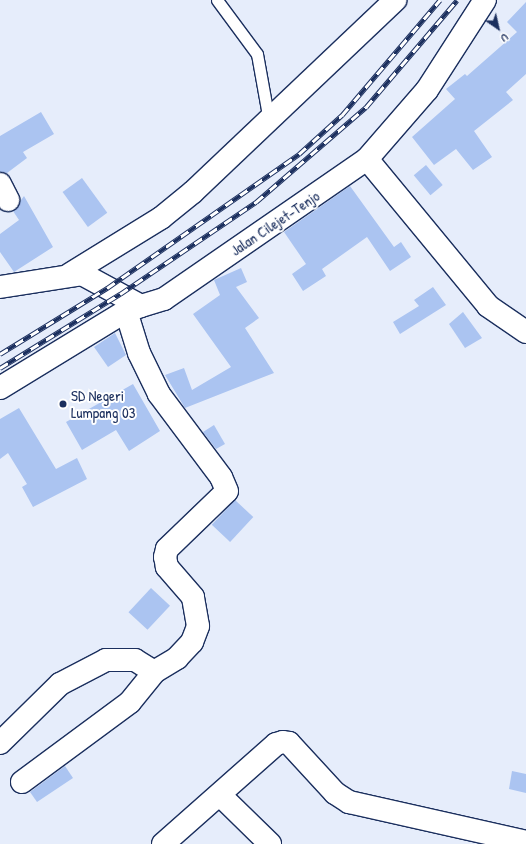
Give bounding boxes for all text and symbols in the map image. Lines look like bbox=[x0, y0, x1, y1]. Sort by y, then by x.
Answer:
north arrow bbox=[478, 8, 518, 48]
text: U bbox=[498, 30, 511, 45]
street label: Jalan Cilejet–Tenjo bbox=[227, 187, 323, 259]
place label: SD Negeri Lumpang 03 bbox=[71, 386, 135, 421]
marker: SD Negeri Lumpang 03 bbox=[58, 399, 68, 409]

